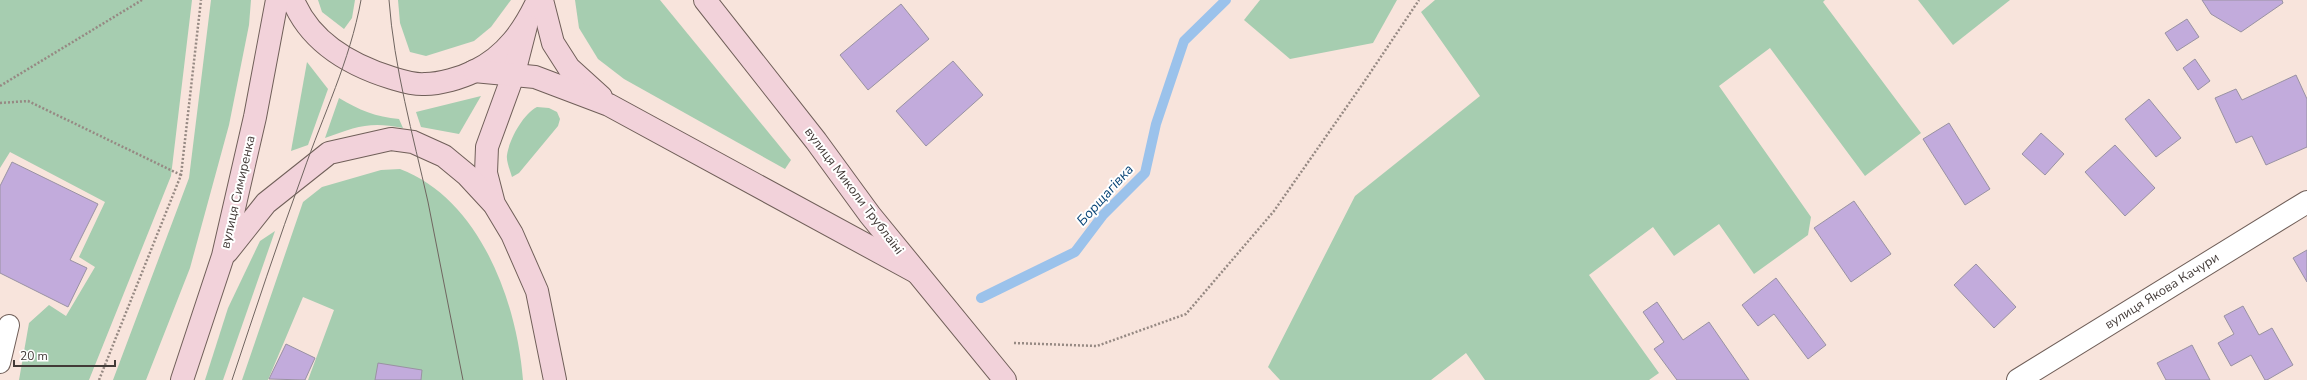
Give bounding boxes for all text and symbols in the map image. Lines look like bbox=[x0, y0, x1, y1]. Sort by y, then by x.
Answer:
street label: вулиця Миколи Трублаїні bbox=[800, 124, 908, 258]
street label: вулиця Симиренка bbox=[216, 134, 260, 250]
water label: Борщагівка bbox=[1072, 160, 1138, 230]
street label: вулиця Якова Качури bbox=[2101, 248, 2223, 334]
scale bar bbox=[14, 342, 115, 368]
text: 20 m bbox=[20, 348, 48, 364]

